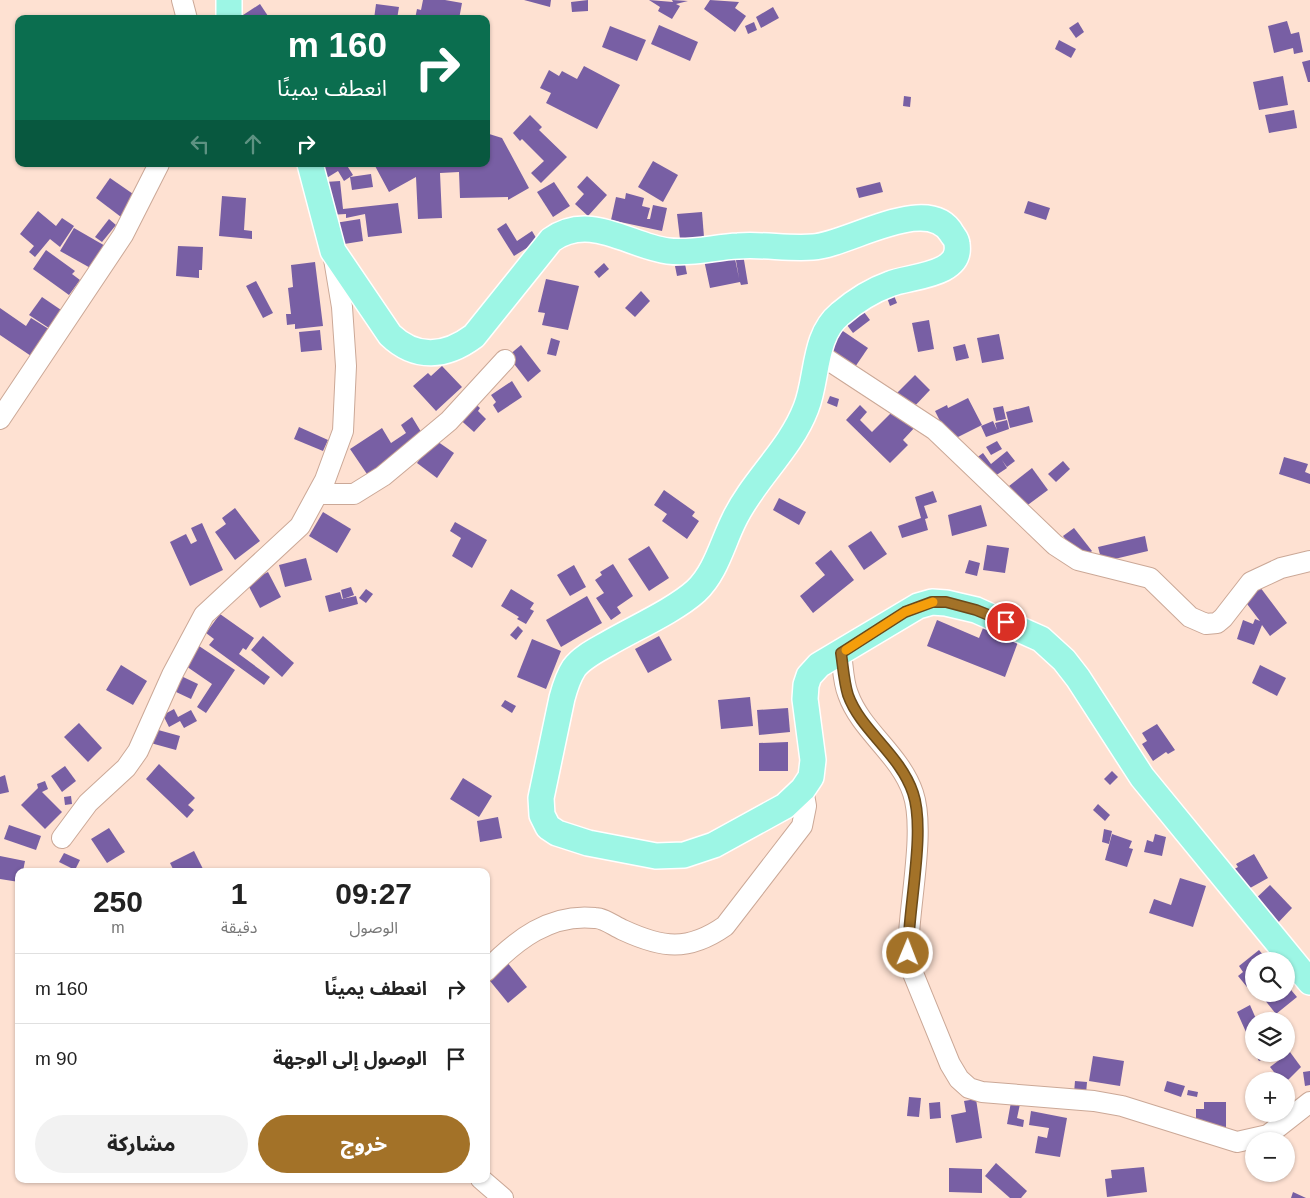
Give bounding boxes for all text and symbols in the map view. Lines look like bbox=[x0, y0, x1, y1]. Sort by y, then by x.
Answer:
text: 160 m bbox=[288, 25, 387, 64]
icon: right bbox=[405, 35, 470, 100]
text: انعطف يمينًا bbox=[277, 76, 387, 101]
icon: left bbox=[186, 130, 214, 158]
icon: ahead bbox=[239, 130, 267, 158]
icon: right bbox=[292, 130, 320, 158]
pin bbox=[985, 601, 1027, 643]
icon: arrive bbox=[992, 608, 1020, 636]
text: 1 bbox=[231, 877, 248, 910]
text: 09:27 bbox=[335, 877, 412, 910]
text: 250 bbox=[93, 885, 143, 918]
text: m bbox=[111, 919, 125, 936]
text: دقيقة bbox=[221, 919, 257, 936]
text: الوصول bbox=[349, 919, 398, 936]
position arrow bbox=[881, 926, 933, 978]
map controls bbox=[1245, 952, 1295, 1182]
button: search bbox=[1245, 952, 1295, 1002]
icon: right bbox=[442, 975, 470, 1003]
text: 160 m bbox=[35, 978, 88, 999]
text: انعطف يمينًا bbox=[325, 978, 427, 999]
button: layers bbox=[1245, 1012, 1295, 1062]
icon: arrive bbox=[442, 1045, 470, 1073]
text: 90 m bbox=[35, 1048, 77, 1069]
text: الوصول إلى الوجهة bbox=[273, 1048, 427, 1069]
button: + bbox=[1245, 1072, 1295, 1122]
button: مشاركة bbox=[35, 1115, 248, 1173]
button: خروج bbox=[258, 1115, 470, 1173]
button: − bbox=[1245, 1132, 1295, 1182]

